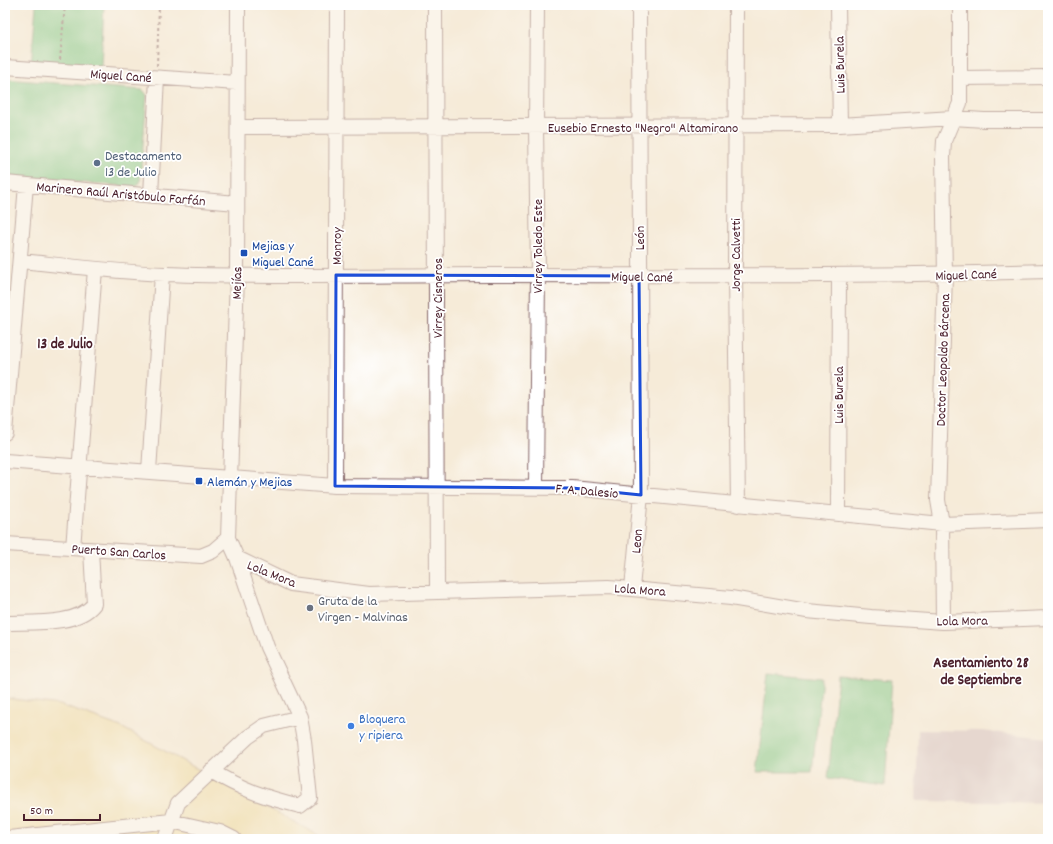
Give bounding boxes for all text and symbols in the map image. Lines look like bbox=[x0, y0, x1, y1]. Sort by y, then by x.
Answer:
street label: Luis Burela bbox=[830, 36, 851, 94]
street label: Miguel Cané bbox=[89, 65, 152, 89]
street label: Eusebio Ernesto "Negro" Altamirano bbox=[548, 119, 738, 139]
place label: Destacamento 13 de Julio bbox=[105, 147, 182, 183]
marker: Destacamento 13 de Julio bbox=[92, 158, 102, 168]
street label: Marinero Raúl Aristóbulo Farfán bbox=[35, 178, 206, 212]
street label: Virrey Toledo Este bbox=[529, 199, 549, 293]
street label: Jorge Calvetti bbox=[727, 218, 747, 292]
street label: León bbox=[631, 226, 651, 250]
street label: Monroy bbox=[328, 227, 348, 265]
place label: Mejias y Miguel Cané bbox=[252, 237, 314, 273]
marker: Mejias y Miguel Cané bbox=[239, 248, 249, 258]
street label: Virrey Cisneros bbox=[429, 258, 449, 338]
street label: Miguel Cané bbox=[935, 265, 997, 287]
street label: Mejías bbox=[228, 266, 248, 300]
street label: Miguel Cané bbox=[611, 267, 673, 289]
street label: Doctor Leopoldo Bárcena bbox=[932, 293, 956, 427]
district label: 13 de Julio bbox=[37, 334, 93, 356]
street label: Luis Burela bbox=[830, 366, 850, 424]
place label: Alemán y Mejias bbox=[207, 473, 292, 493]
marker: Alemán y Mejias bbox=[194, 476, 204, 486]
street label: F. A. Dalesio bbox=[555, 479, 619, 505]
street label: Leon bbox=[627, 528, 649, 554]
street label: Puerto San Carlos bbox=[71, 540, 167, 566]
street label: Lola Mora bbox=[244, 556, 299, 594]
street label: Lola Mora bbox=[614, 579, 667, 603]
place label: Gruta de la Virgen - Malvinas bbox=[318, 592, 408, 628]
marker: Gruta de la Virgen - Malvinas bbox=[305, 603, 315, 613]
street label: Lola Mora bbox=[936, 612, 988, 632]
district label: Asentamiento 28 de Septiembre bbox=[933, 653, 1029, 692]
place label: Bloquera y ripiera bbox=[359, 710, 406, 746]
marker: Bloquera y ripiera bbox=[346, 721, 356, 731]
scale bar bbox=[24, 796, 100, 822]
text: 50 m bbox=[30, 803, 53, 820]

